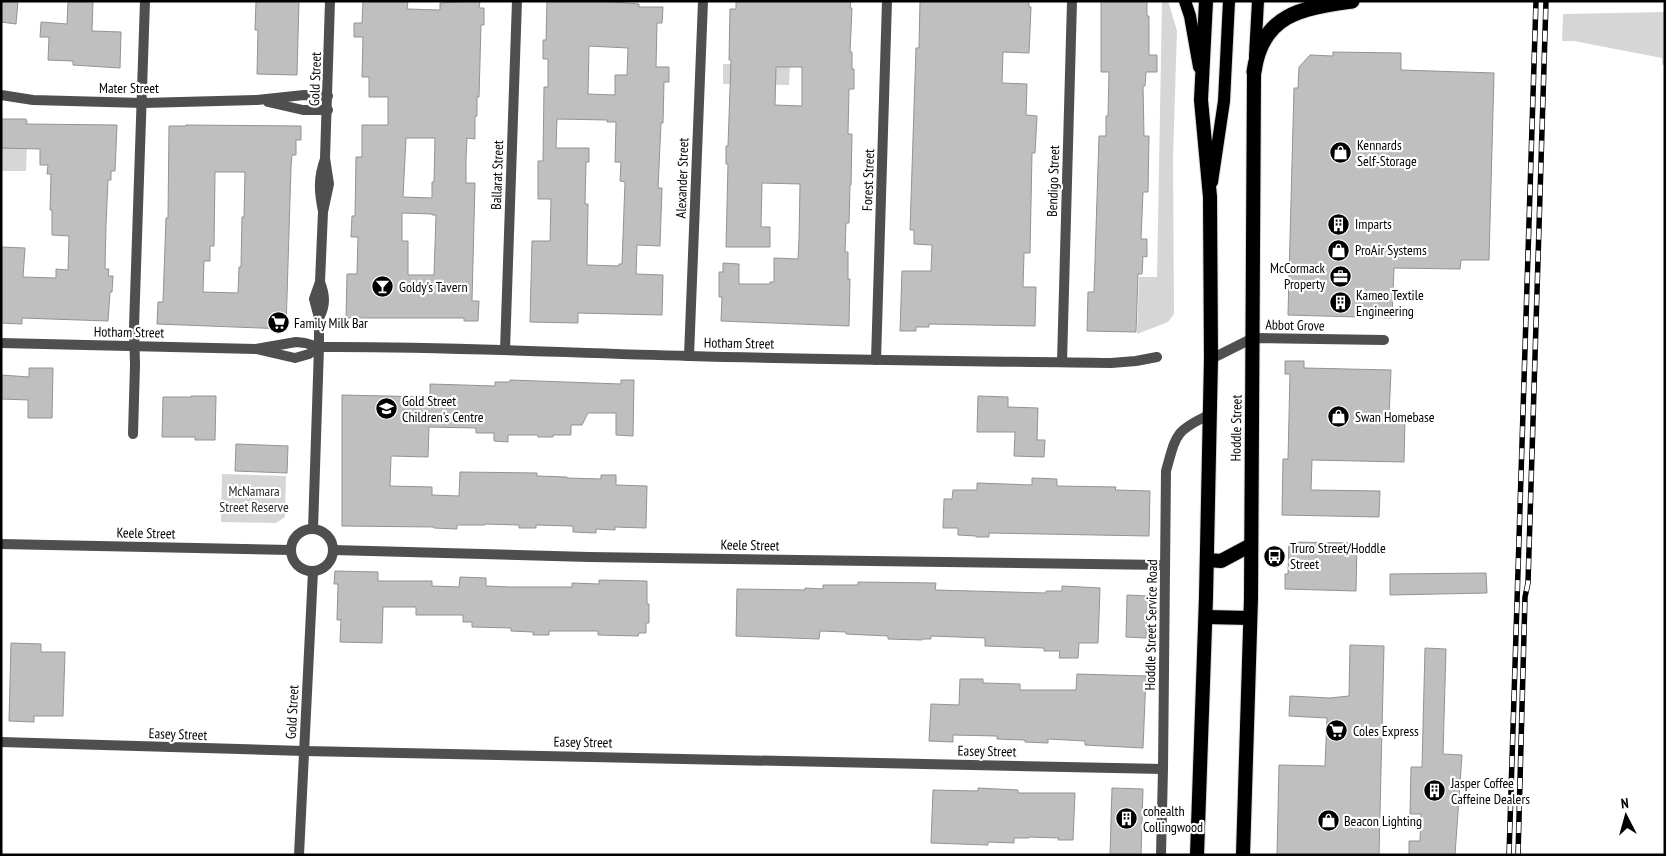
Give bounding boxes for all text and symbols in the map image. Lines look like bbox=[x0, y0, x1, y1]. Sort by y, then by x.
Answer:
street label: Gold Street bbox=[305, 51, 325, 106]
street label: Mater Street bbox=[99, 79, 159, 97]
place label: Kennards Self-Storage bbox=[1357, 136, 1417, 170]
street label: Alexander Street bbox=[672, 137, 692, 219]
street label: Ballarat Street bbox=[487, 140, 507, 210]
shop icon: Kennards Self-Storage bbox=[1329, 141, 1353, 165]
street label: Bendigo Street bbox=[1043, 145, 1063, 217]
street label: Forest Street bbox=[858, 149, 878, 211]
building icon: Imparts bbox=[1327, 212, 1351, 236]
place label: Imparts bbox=[1355, 215, 1392, 233]
shop icon: ProAir Systems bbox=[1327, 238, 1351, 262]
place label: ProAir Systems bbox=[1355, 241, 1427, 259]
place label: McCormack Property bbox=[1270, 259, 1326, 293]
office icon: McCormack Property bbox=[1329, 264, 1353, 288]
bar icon: Goldy's Tavern bbox=[371, 275, 395, 299]
place label: Goldy's Tavern bbox=[399, 278, 468, 296]
place label: Kameo Textile Engineering bbox=[1356, 286, 1424, 320]
building icon: Kameo Textile Engineering bbox=[1328, 291, 1352, 315]
supermarket icon: Family Milk Bar bbox=[266, 311, 290, 335]
place label: Family Milk Bar bbox=[294, 314, 368, 332]
street label: Abbot Grove bbox=[1265, 315, 1325, 335]
street label: Hotham Street bbox=[94, 322, 164, 342]
street label: Hotham Street bbox=[704, 333, 774, 353]
place label: Gold Street Children's Centre bbox=[402, 392, 484, 426]
street label: Hoddle Street bbox=[1226, 394, 1246, 461]
school or university icon: Gold Street Children's Centre bbox=[374, 397, 398, 421]
shop icon: Swan Homebase bbox=[1327, 405, 1351, 429]
place label: Swan Homebase bbox=[1355, 408, 1435, 426]
park label: McNamara Street Reserve bbox=[219, 482, 289, 516]
street label: Keele Street bbox=[116, 523, 176, 543]
street label: Keele Street bbox=[720, 535, 780, 555]
place label: Truro Street/Hoddle Street bbox=[1290, 539, 1386, 573]
bus stop icon: Truro Street/Hoddle Street bbox=[1262, 544, 1286, 568]
street label: Hoddle Street Service Road bbox=[1141, 559, 1161, 691]
street label: Gold Street bbox=[282, 684, 302, 740]
supermarket icon: Coles Express bbox=[1325, 719, 1349, 743]
place label: Coles Express bbox=[1353, 722, 1419, 740]
street label: Easey Street bbox=[148, 724, 208, 744]
street label: Easey Street bbox=[553, 732, 613, 752]
street label: Easey Street bbox=[957, 741, 1017, 761]
place label: Jasper Coffee Caffeine Dealers bbox=[1450, 774, 1530, 808]
building icon: Jasper Coffee Caffeine Dealers bbox=[1423, 779, 1447, 803]
north arrow bbox=[1601, 791, 1651, 841]
text: N bbox=[1620, 794, 1629, 812]
place label: cohealth Collingwood bbox=[1143, 802, 1203, 836]
building icon: cohealth Collingwood bbox=[1115, 807, 1139, 831]
shop icon: Beacon Lighting bbox=[1316, 809, 1340, 833]
place label: Beacon Lighting bbox=[1344, 812, 1422, 830]

